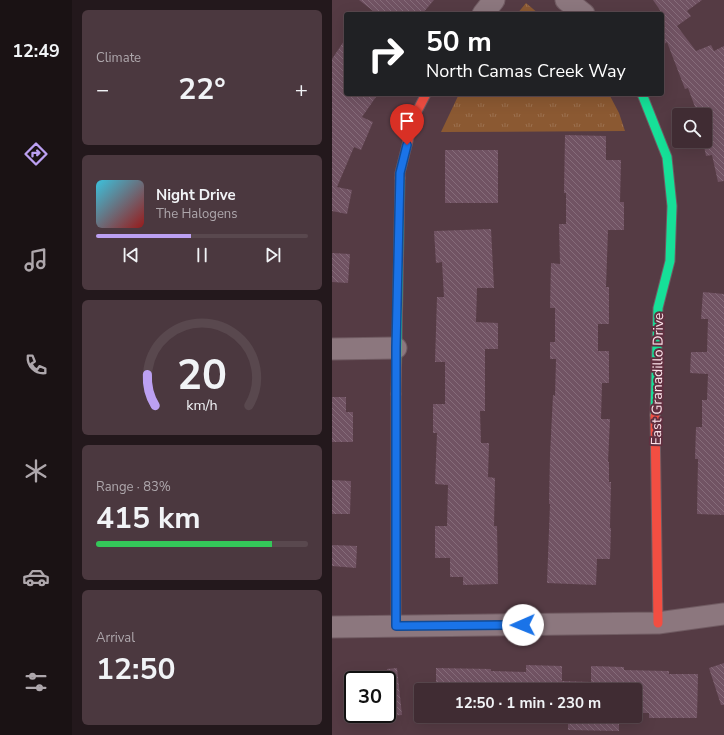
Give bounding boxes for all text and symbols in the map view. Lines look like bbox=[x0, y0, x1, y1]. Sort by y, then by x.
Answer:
text: 50 m bbox=[426, 23, 492, 61]
icon: right bbox=[360, 28, 412, 80]
text: 12:49 bbox=[12, 39, 60, 63]
text: Climate bbox=[96, 49, 141, 67]
text: North Camas Creek Way bbox=[426, 59, 626, 83]
text: 22° bbox=[178, 69, 226, 110]
text: − bbox=[96, 75, 109, 105]
text: + bbox=[295, 75, 308, 105]
pin bbox=[390, 104, 424, 145]
map controls bbox=[672, 108, 712, 148]
button: search bbox=[672, 108, 712, 148]
icon: arrive bbox=[396, 110, 418, 132]
icon: directions bbox=[22, 140, 50, 168]
text: Night Drive bbox=[156, 185, 236, 205]
text: The Halogens bbox=[156, 205, 237, 223]
icon: previous bbox=[120, 244, 142, 266]
icon: pause bbox=[191, 244, 213, 266]
icon: next bbox=[262, 244, 284, 266]
icon: music bbox=[22, 246, 50, 274]
street label: East Granadillo Drive bbox=[647, 312, 668, 446]
text: 20 bbox=[177, 346, 227, 403]
icon: phone bbox=[22, 351, 50, 379]
text: km/h bbox=[186, 395, 218, 414]
icon: climate bbox=[22, 457, 50, 485]
text: Range · 83% bbox=[96, 478, 171, 496]
text: 415 km bbox=[96, 498, 201, 539]
icon: car bbox=[22, 563, 50, 591]
position arrow bbox=[502, 604, 544, 646]
text: Arrival bbox=[96, 629, 135, 647]
text: 12:50 bbox=[96, 649, 175, 690]
icon: filters bbox=[22, 668, 50, 696]
speed limit sign: 30 bbox=[344, 671, 396, 723]
text: 12:50 · 1 min · 230 m bbox=[455, 693, 601, 713]

